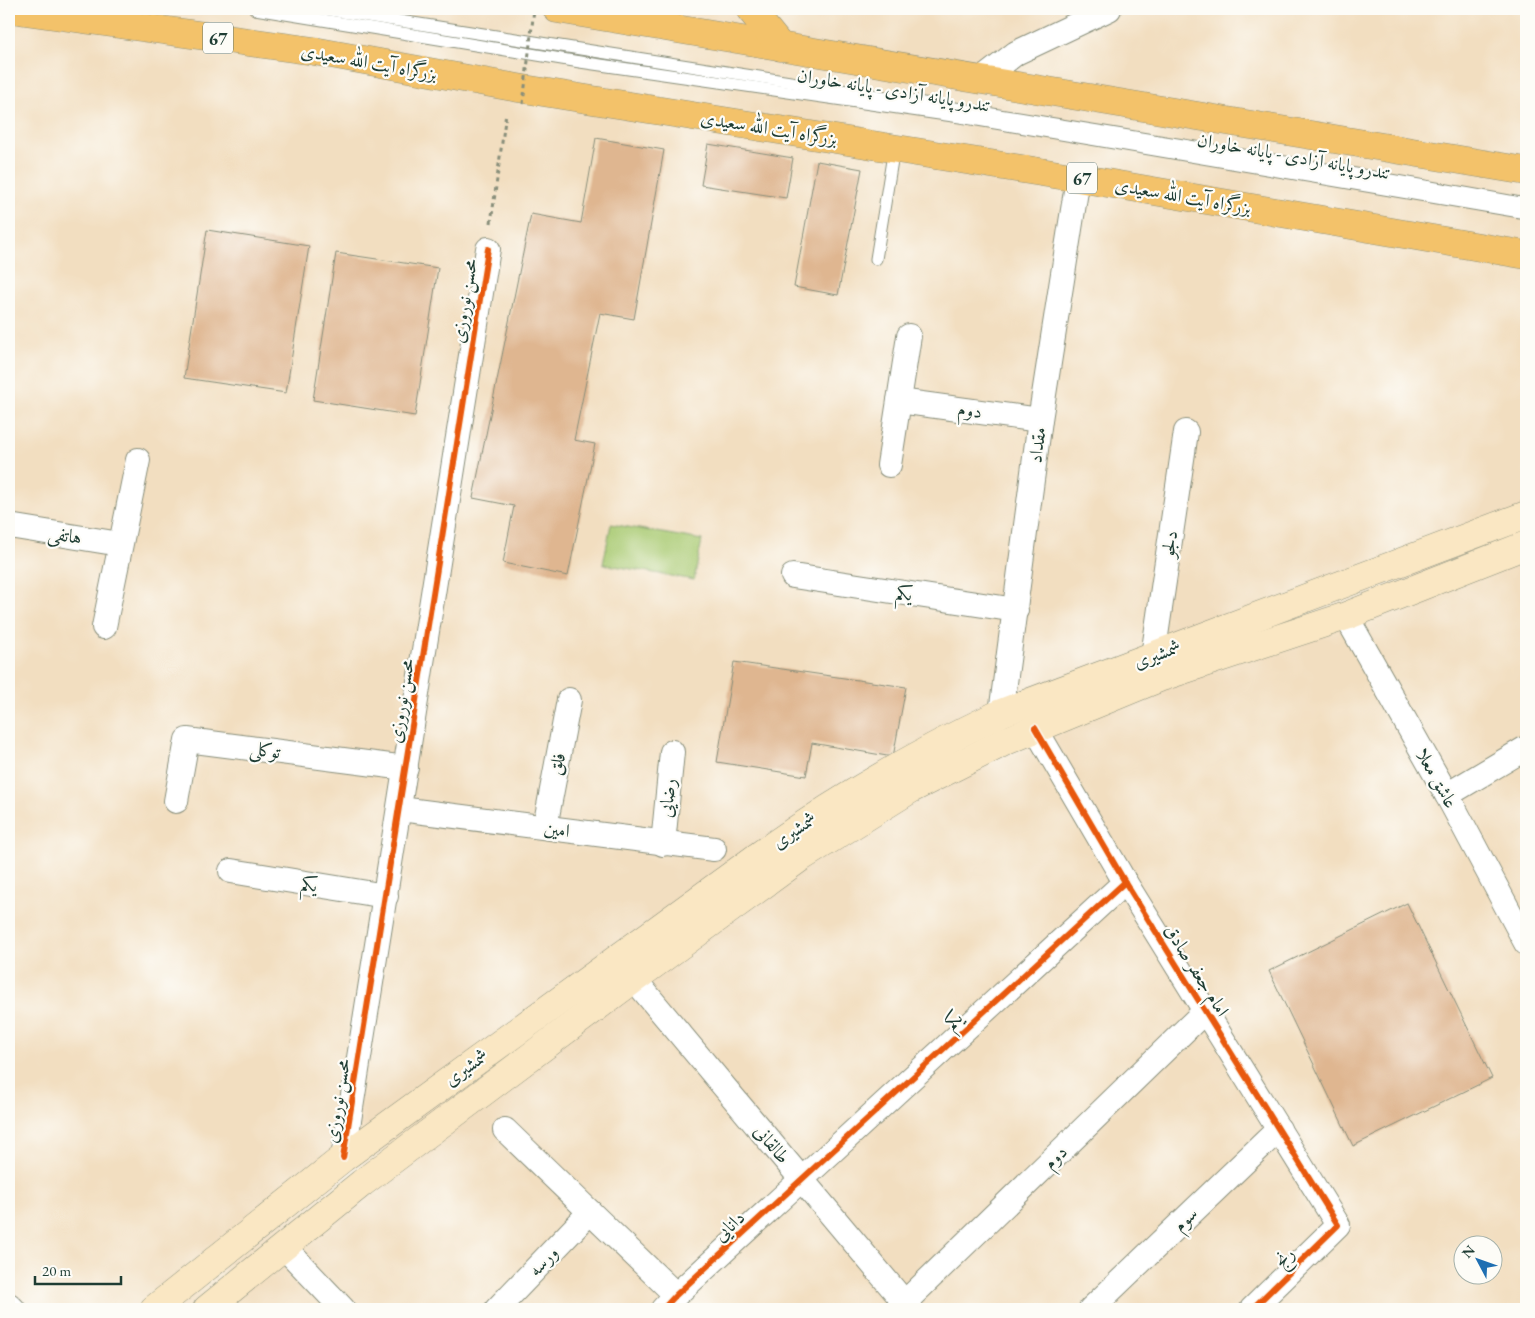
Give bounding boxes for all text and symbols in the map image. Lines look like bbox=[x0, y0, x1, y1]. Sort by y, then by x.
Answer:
road number: 67 bbox=[203, 22, 233, 54]
street label: بزرگراه آیت الله سعیدی bbox=[299, 36, 440, 86]
street label: تندرو پایانه آزادی - پایانه خاوران bbox=[795, 62, 993, 119]
street label: بزرگراه آیت الله سعیدی bbox=[699, 103, 840, 151]
street label: تندرو پایانه آزادی - پایانه خاوران bbox=[1195, 127, 1393, 186]
road number: 67 bbox=[1067, 162, 1097, 194]
street label: بزرگراه آیت الله سعیدی bbox=[1113, 170, 1254, 220]
street label: محسن نوروزی bbox=[445, 256, 484, 345]
street label: دوم bbox=[955, 396, 984, 428]
street label: مقداد bbox=[1022, 426, 1052, 464]
street label: هاتفی bbox=[46, 520, 84, 551]
street label: دلجو bbox=[1154, 529, 1183, 561]
street label: یکم bbox=[893, 579, 916, 612]
street label: شمشیری bbox=[1130, 634, 1184, 674]
street label: محسن نوروزی bbox=[382, 656, 421, 745]
street label: توکلی bbox=[248, 736, 282, 766]
street label: عاشق معلا bbox=[1410, 743, 1464, 813]
street label: فلق bbox=[543, 751, 571, 777]
street label: رضایی bbox=[653, 777, 682, 819]
street label: شمشیری bbox=[767, 806, 821, 854]
street label: امین bbox=[542, 815, 572, 843]
street label: یکم bbox=[298, 870, 321, 903]
street label: امام جعفر صادق bbox=[1155, 919, 1235, 1023]
street label: یکم bbox=[938, 1004, 972, 1039]
street label: شمشیری bbox=[439, 1042, 493, 1092]
street label: محسن نوروزی bbox=[318, 1056, 357, 1145]
street label: طالقانی bbox=[748, 1119, 796, 1169]
street label: دوم bbox=[1037, 1139, 1075, 1177]
street label: سوم bbox=[1167, 1201, 1206, 1240]
street label: دانایی bbox=[708, 1205, 751, 1248]
north arrow bbox=[1452, 1236, 1502, 1286]
street label: ورسه bbox=[522, 1240, 564, 1282]
street label: رنج bbox=[1268, 1241, 1303, 1276]
text: N bbox=[1458, 1241, 1479, 1262]
scale bar bbox=[35, 1253, 121, 1285]
text: 20 m bbox=[42, 1261, 71, 1280]

